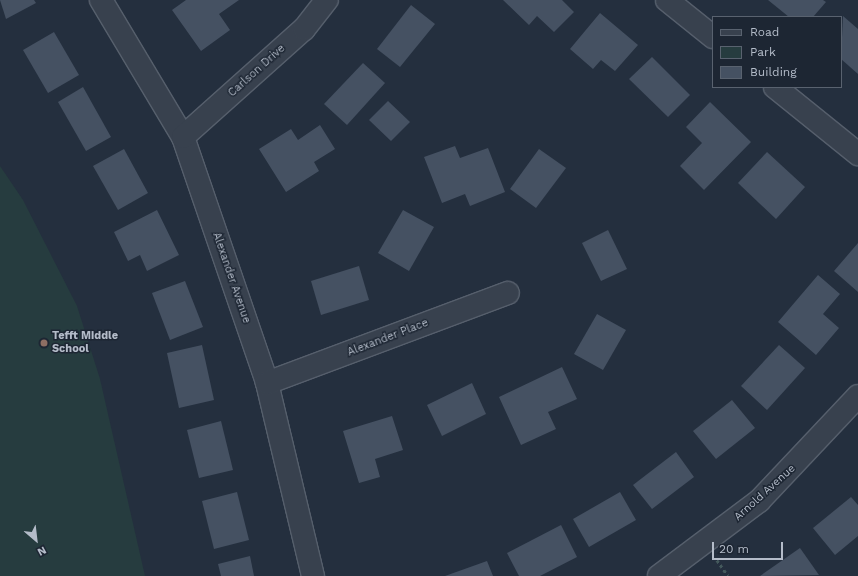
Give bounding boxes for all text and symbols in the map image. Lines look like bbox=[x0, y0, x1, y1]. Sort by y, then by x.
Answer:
legend bbox=[712, 16, 842, 88]
text: Road bbox=[750, 25, 779, 39]
street label: Carlson Drive bbox=[226, 42, 288, 100]
text: Park bbox=[750, 45, 776, 59]
text: Building bbox=[750, 65, 797, 79]
street label: Alexander Avenue bbox=[209, 230, 253, 326]
street label: Alexander Place bbox=[346, 316, 430, 360]
place label: Tefft Middle School bbox=[52, 330, 118, 356]
marker: Tefft Middle School bbox=[39, 338, 49, 348]
street label: Arnold Avenue bbox=[732, 462, 798, 524]
north arrow bbox=[16, 520, 56, 560]
scale bar bbox=[714, 534, 785, 560]
text: 20 m bbox=[719, 542, 749, 556]
text: N bbox=[35, 543, 49, 559]

